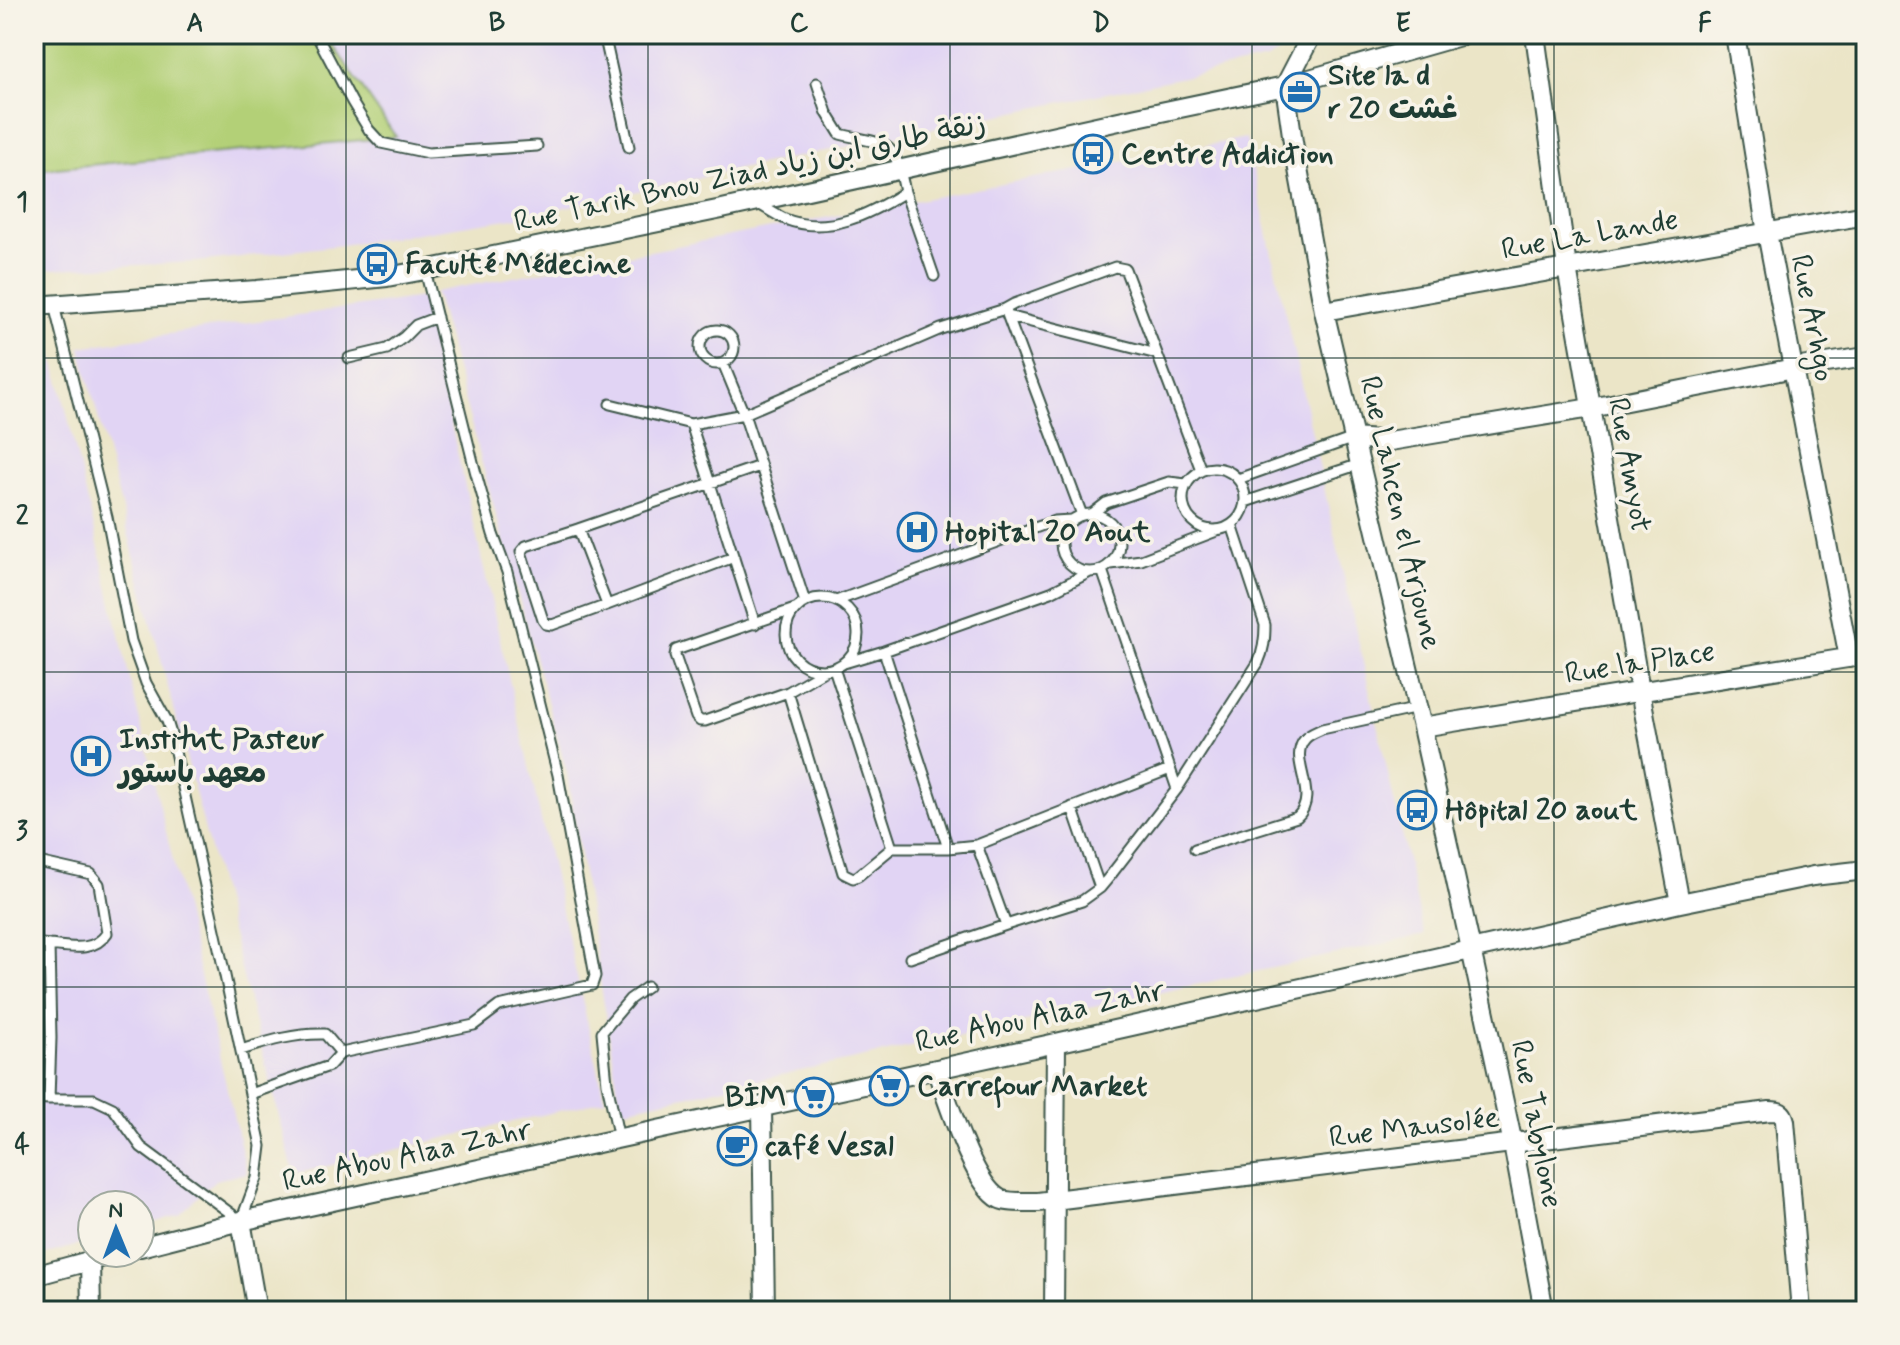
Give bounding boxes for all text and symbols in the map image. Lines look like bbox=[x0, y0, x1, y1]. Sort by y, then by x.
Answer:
text: A bbox=[186, 7, 204, 41]
text: B bbox=[489, 7, 505, 41]
text: C bbox=[790, 7, 809, 41]
text: D bbox=[1092, 7, 1110, 41]
text: E bbox=[1395, 7, 1411, 41]
text: F bbox=[1698, 7, 1712, 41]
place label: Site la d r 20 غشت bbox=[1328, 56, 1457, 129]
office icon: Site la d r 20 غشت bbox=[1279, 71, 1321, 113]
street label: Rue Tarik Bnou Ziad زنقة طارق ابن زياد bbox=[510, 104, 990, 242]
bus stop icon: Centre Addiction bbox=[1072, 133, 1114, 175]
place label: Centre Addiction bbox=[1121, 135, 1334, 174]
text: 1 bbox=[16, 186, 28, 220]
street label: Rue La Lande bbox=[1498, 200, 1682, 270]
bus stop icon: Faculté Médecine bbox=[356, 243, 398, 285]
place label: Faculté Médecine bbox=[405, 245, 631, 284]
street label: Rue Arhgo bbox=[1779, 251, 1843, 385]
street label: Rue Lahcen el Arjoune bbox=[1350, 372, 1450, 654]
street label: Rue Amyot bbox=[1598, 395, 1660, 535]
text: 2 bbox=[16, 500, 29, 534]
hospital icon: Hopital 20 Aout bbox=[896, 511, 938, 553]
place label: Hopital 20 Aout bbox=[945, 513, 1151, 552]
street label: Rue la Place bbox=[1562, 632, 1718, 694]
place label: Institut Pasteur معهد باستور bbox=[116, 720, 324, 793]
hospital icon: Institut Pasteur معهد باستور bbox=[70, 735, 112, 777]
bus stop icon: Hôpital 20 aout bbox=[1396, 789, 1438, 831]
place label: Hôpital 20 aout bbox=[1445, 791, 1638, 830]
text: 3 bbox=[16, 815, 28, 849]
street label: Rue Abou Alaa Zahr bbox=[912, 971, 1169, 1062]
street label: Rue Tabylone bbox=[1501, 1037, 1571, 1211]
supermarket icon: Carrefour Market bbox=[868, 1065, 910, 1107]
place label: Carrefour Market bbox=[917, 1067, 1147, 1109]
supermarket icon: BİM bbox=[793, 1076, 835, 1118]
place label: BİM bbox=[725, 1078, 786, 1117]
street label: Rue Mausolée bbox=[1327, 1098, 1501, 1158]
street label: Rue Abou Alaa Zahr bbox=[279, 1110, 536, 1201]
cafe icon: café Vesal bbox=[716, 1125, 758, 1167]
place label: café Vesal bbox=[765, 1127, 894, 1166]
text: 4 bbox=[14, 1129, 30, 1163]
north arrow bbox=[76, 1189, 156, 1269]
text: N bbox=[108, 1197, 123, 1225]

